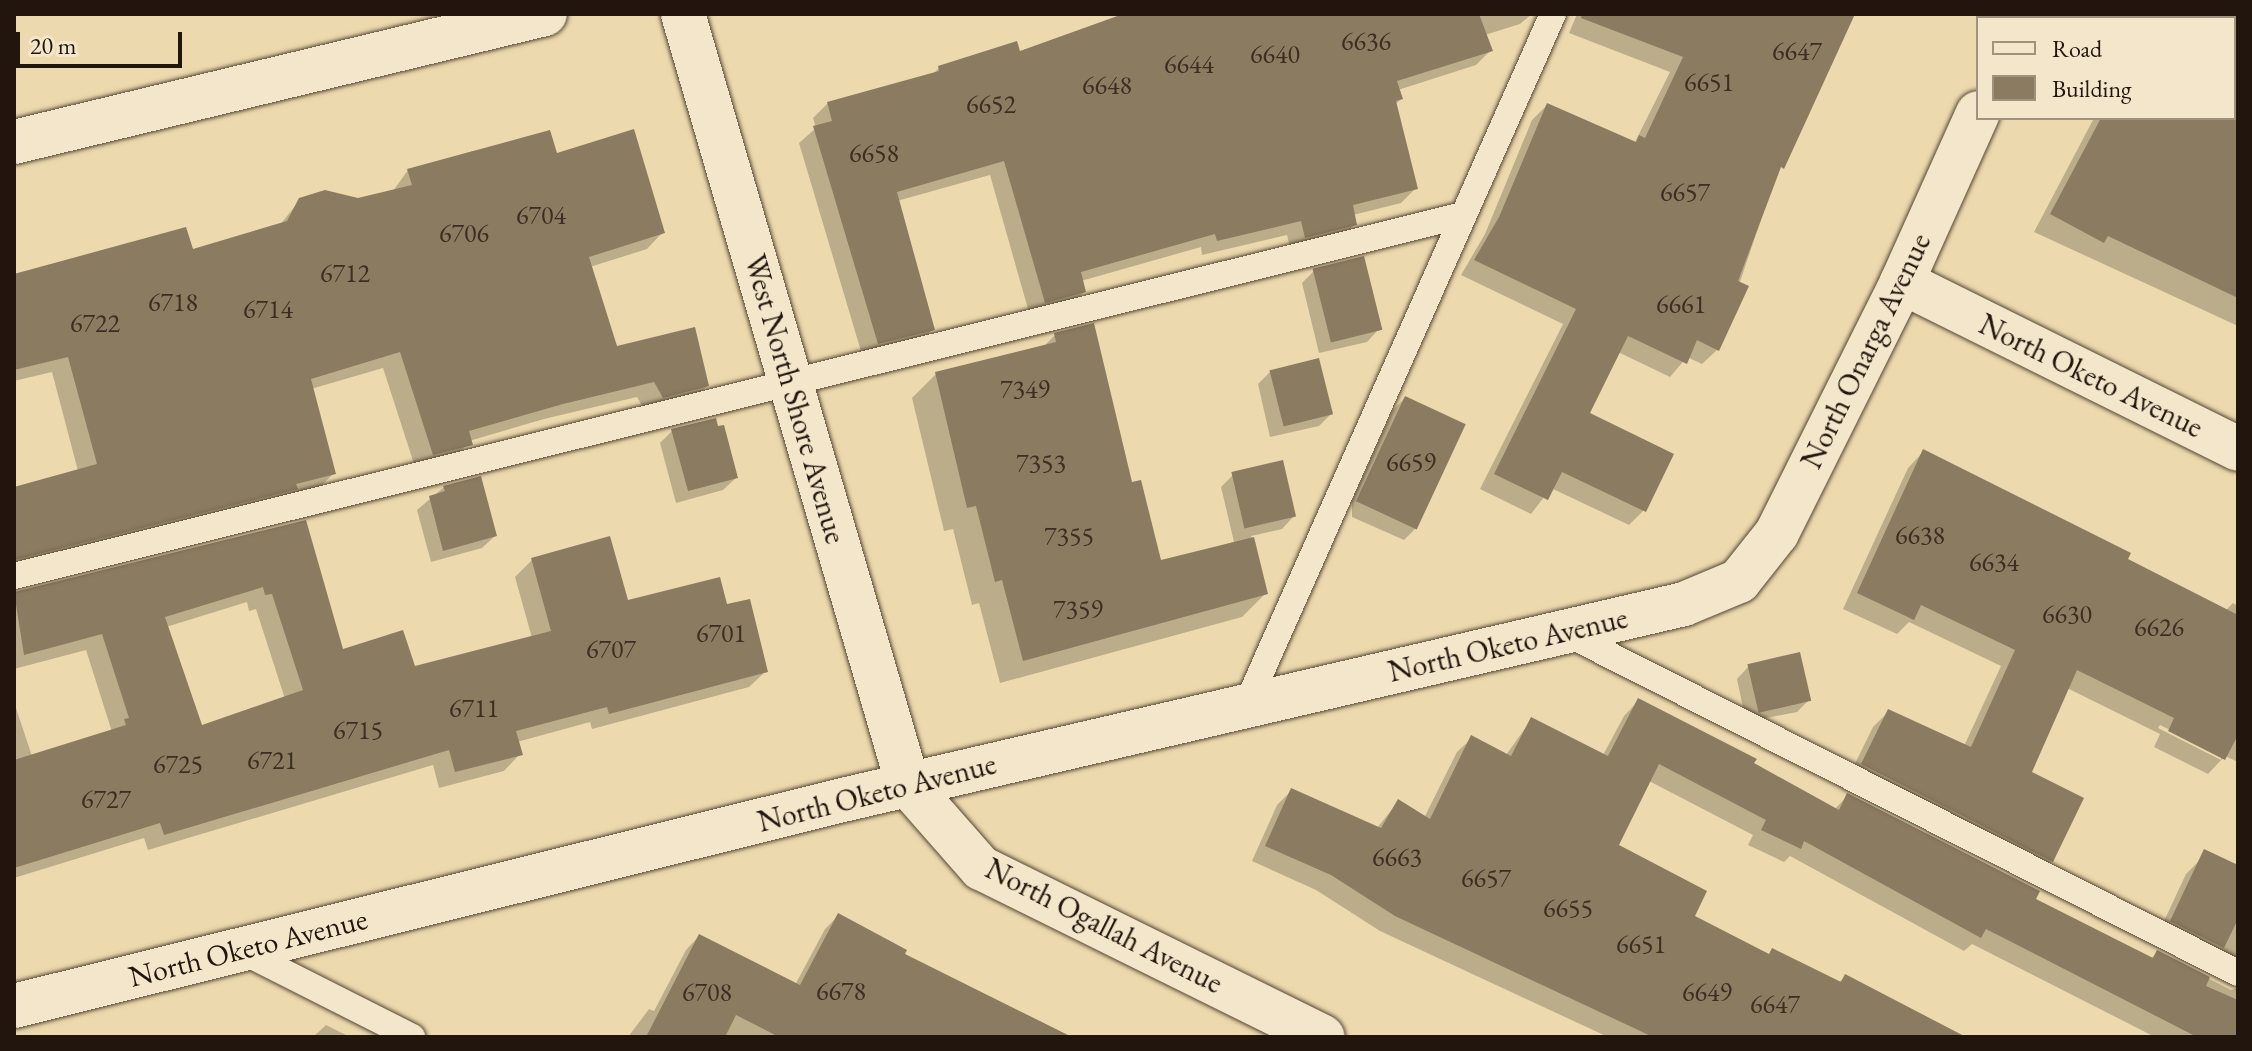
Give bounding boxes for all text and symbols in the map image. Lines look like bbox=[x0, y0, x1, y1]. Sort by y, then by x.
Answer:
scale bar bbox=[20, 16, 186, 66]
legend bbox=[1976, 16, 2236, 120]
house number: 6636 bbox=[1341, 26, 1391, 58]
text: 20 m bbox=[30, 30, 77, 61]
text: Road bbox=[2052, 33, 2102, 64]
house number: 6647 bbox=[1772, 36, 1822, 68]
house number: 6640 bbox=[1250, 39, 1300, 71]
house number: 6644 bbox=[1164, 49, 1214, 81]
house number: 6651 bbox=[1684, 67, 1734, 99]
house number: 6648 bbox=[1082, 70, 1132, 102]
text: Building bbox=[2052, 73, 2132, 104]
house number: 6652 bbox=[966, 89, 1016, 121]
house number: 6658 bbox=[849, 138, 899, 170]
house number: 6657 bbox=[1660, 177, 1710, 209]
house number: 6704 bbox=[516, 200, 566, 232]
house number: 6706 bbox=[439, 218, 489, 250]
street label: North Onarga Avenue bbox=[1793, 227, 1939, 475]
street label: West North Shore Avenue bbox=[737, 250, 853, 548]
house number: 6712 bbox=[320, 258, 370, 290]
house number: 6718 bbox=[148, 287, 198, 319]
house number: 6661 bbox=[1656, 289, 1706, 321]
house number: 6714 bbox=[243, 294, 293, 326]
street label: North Oketo Avenue bbox=[1973, 306, 2209, 446]
house number: 6722 bbox=[70, 308, 120, 340]
house number: 7349 bbox=[1000, 374, 1050, 406]
house number: 6659 bbox=[1386, 447, 1436, 479]
house number: 7353 bbox=[1016, 448, 1066, 480]
house number: 6638 bbox=[1895, 520, 1945, 552]
house number: 7355 bbox=[1044, 521, 1094, 553]
house number: 6634 bbox=[1969, 547, 2019, 579]
house number: 7359 bbox=[1053, 594, 1103, 626]
house number: 6630 bbox=[2042, 599, 2092, 631]
street label: North Oketo Avenue bbox=[1385, 600, 1631, 690]
house number: 6626 bbox=[2134, 612, 2184, 644]
house number: 6701 bbox=[696, 618, 746, 650]
house number: 6707 bbox=[586, 634, 636, 666]
house number: 6711 bbox=[449, 693, 499, 725]
house number: 6715 bbox=[333, 715, 383, 747]
house number: 6721 bbox=[247, 745, 297, 777]
street label: North Oketo Avenue bbox=[754, 746, 1000, 840]
house number: 6725 bbox=[153, 749, 203, 781]
house number: 6727 bbox=[81, 784, 131, 816]
house number: 6663 bbox=[1372, 842, 1422, 874]
street label: North Ogallah Avenue bbox=[979, 851, 1229, 1001]
house number: 6657 bbox=[1461, 863, 1511, 895]
house number: 6655 bbox=[1543, 893, 1593, 925]
street label: North Oketo Avenue bbox=[125, 901, 371, 995]
house number: 6651 bbox=[1616, 929, 1666, 961]
house number: 6678 bbox=[816, 976, 866, 1008]
house number: 6708 bbox=[682, 977, 732, 1009]
house number: 6649 bbox=[1682, 977, 1732, 1009]
house number: 6647 bbox=[1750, 989, 1800, 1021]

